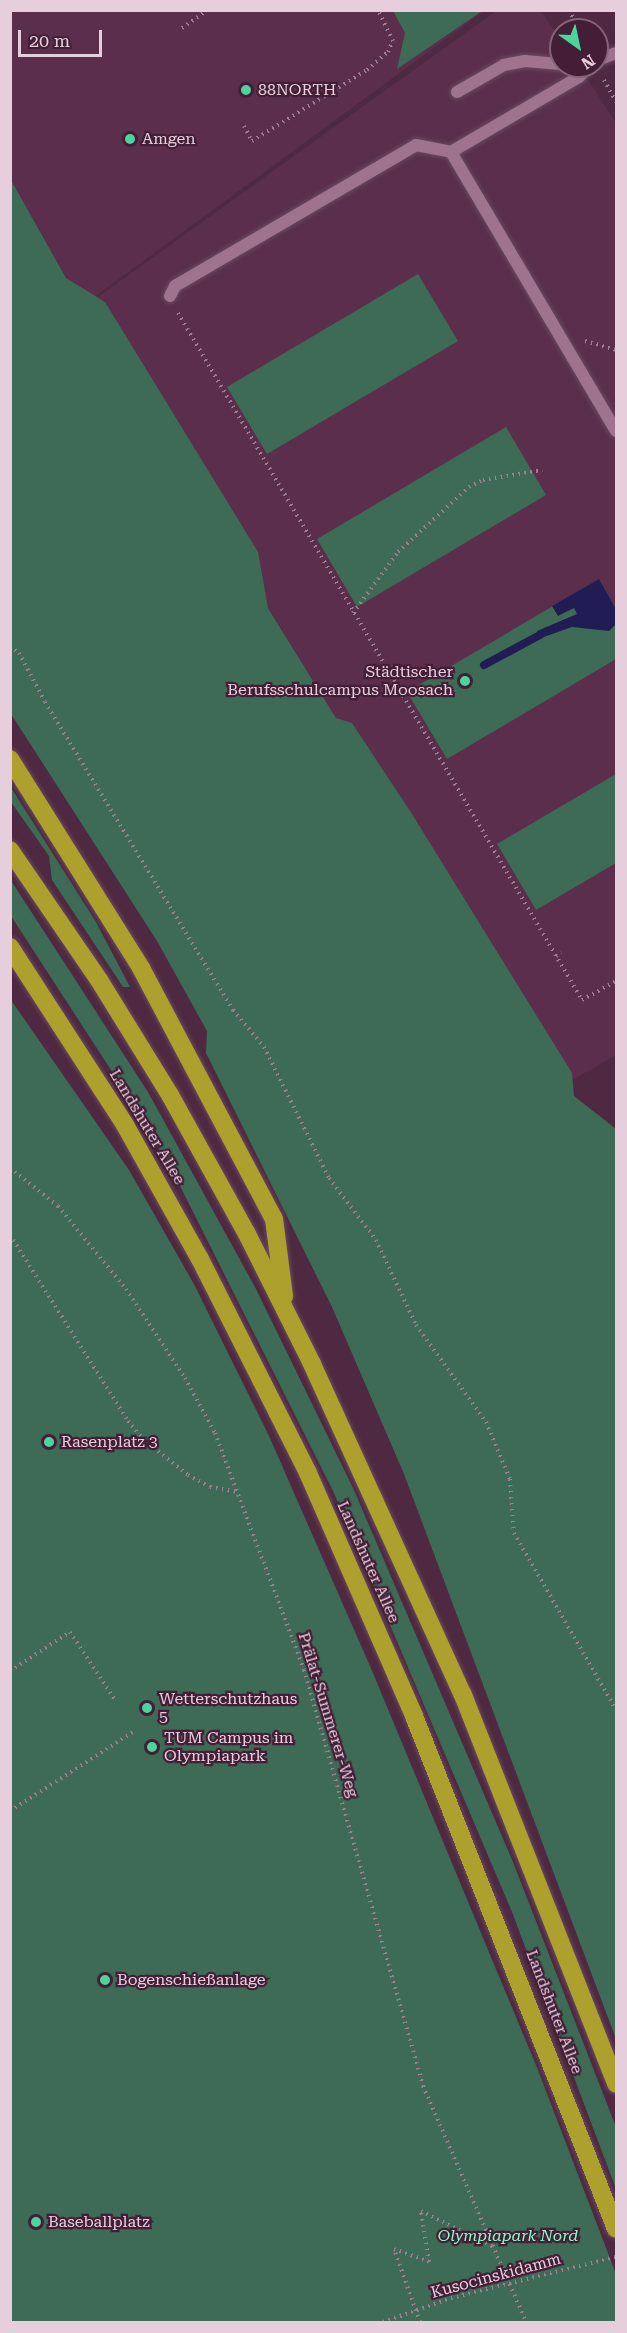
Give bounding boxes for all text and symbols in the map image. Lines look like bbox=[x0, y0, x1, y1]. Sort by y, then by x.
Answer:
scale bar bbox=[21, 18, 105, 56]
north arrow bbox=[549, 18, 609, 78]
text: 20 m bbox=[29, 30, 70, 51]
text: N bbox=[578, 51, 598, 73]
place label: 88NORTH bbox=[258, 80, 336, 100]
marker: 88NORTH bbox=[239, 83, 253, 97]
place label: Amgen bbox=[142, 129, 196, 149]
marker: Amgen bbox=[123, 132, 137, 146]
place label: Städtischer Berufsschulcampus Moosach bbox=[227, 662, 453, 700]
marker: Städtischer Berufsschulcampus Moosach bbox=[458, 674, 472, 688]
street label: Landshuter Allee bbox=[105, 1066, 189, 1188]
place label: Rasenplatz 3 bbox=[61, 1432, 158, 1452]
marker: Rasenplatz 3 bbox=[42, 1435, 56, 1449]
street label: Landshuter Allee bbox=[333, 1498, 403, 1626]
street label: Prälat-Summerer-Weg bbox=[294, 1630, 362, 1800]
place label: Wetterschutzhaus 5 bbox=[159, 1689, 297, 1727]
marker: Wetterschutzhaus 5 bbox=[140, 1701, 154, 1715]
place label: TUM Campus im Olympiapark bbox=[164, 1728, 293, 1766]
marker: TUM Campus im Olympiapark bbox=[145, 1740, 159, 1754]
street label: Landshuter Allee bbox=[522, 1947, 586, 2077]
place label: Bogenschießanlage bbox=[117, 1970, 266, 1990]
marker: Bogenschießanlage bbox=[98, 1973, 112, 1987]
place label: Baseballplatz bbox=[48, 2212, 150, 2232]
marker: Baseballplatz bbox=[29, 2215, 43, 2229]
park label: Olympiapark Nord bbox=[438, 2226, 578, 2246]
street label: Kusocinskidamm bbox=[429, 2249, 563, 2303]

